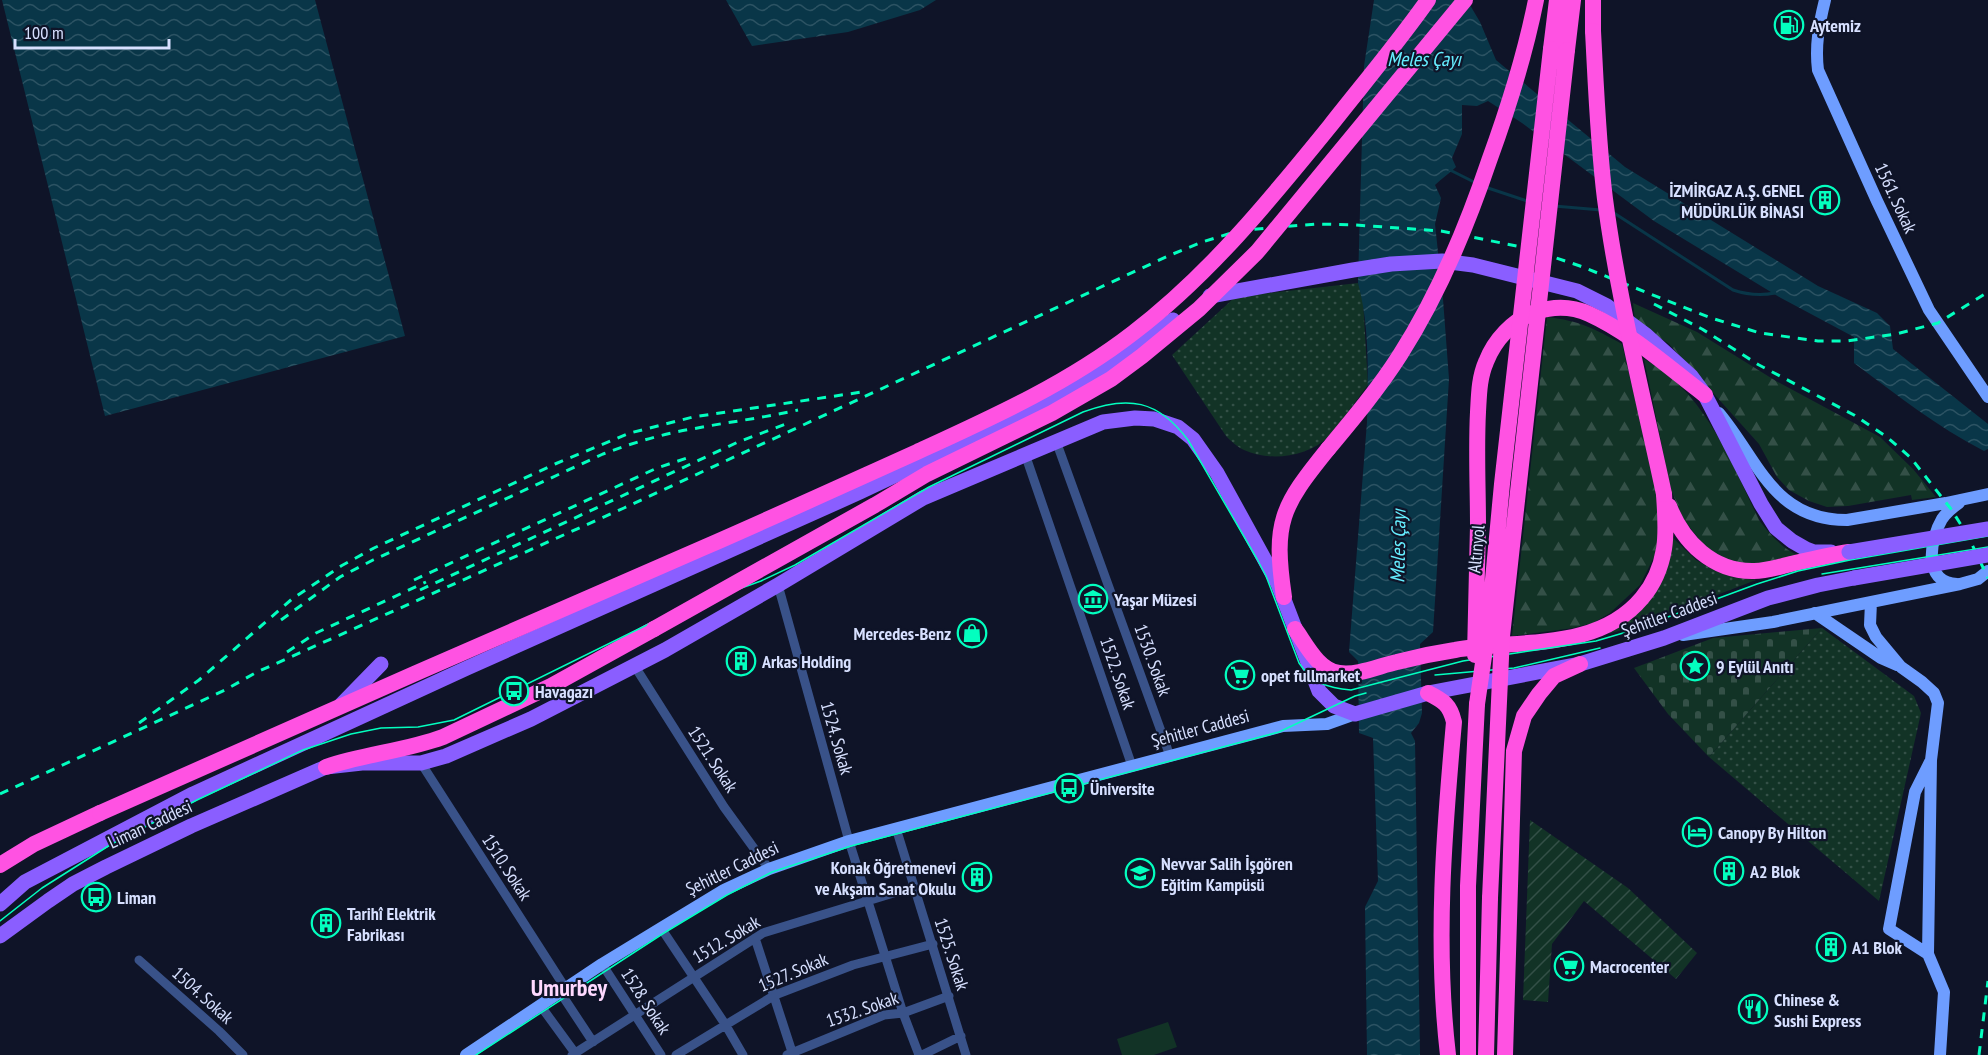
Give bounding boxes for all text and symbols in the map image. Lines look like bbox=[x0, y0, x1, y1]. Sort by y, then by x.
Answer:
fuel station icon: Aytemiz bbox=[1773, 9, 1805, 41]
scale bar bbox=[15, 12, 170, 50]
place label: Aytemiz bbox=[1809, 14, 1861, 37]
text: 100 m bbox=[24, 21, 64, 44]
water label: Meles Çayı bbox=[1387, 46, 1462, 72]
street label: 1561. Sokak bbox=[1870, 159, 1922, 237]
place label: İZMİRGAZ A.Ş. GENEL MÜDÜRLÜK BİNASI bbox=[1669, 179, 1804, 223]
building icon: İZMİRGAZ A.Ş. GENEL MÜDÜRLÜK BİNASI bbox=[1809, 184, 1841, 216]
water label: Meles Çayı bbox=[1384, 507, 1412, 583]
street label: Altınyol bbox=[1462, 523, 1490, 574]
museum icon: Yaşar Müzesi bbox=[1077, 583, 1109, 615]
street label: Şehitler Caddesi bbox=[1618, 586, 1720, 642]
place label: Yaşar Müzesi bbox=[1113, 588, 1197, 611]
shop icon: Mercedes-Benz bbox=[956, 617, 988, 649]
street label: 1530. Sokak bbox=[1129, 621, 1177, 699]
place label: Mercedes-Benz bbox=[853, 622, 951, 645]
street label: 1522. Sokak bbox=[1095, 634, 1141, 712]
building icon: Arkas Holding bbox=[725, 645, 757, 677]
place label: Arkas Holding bbox=[761, 650, 851, 673]
place icon: 9 Eylül Anıtı bbox=[1679, 650, 1711, 682]
place label: 9 Eylül Anıtı bbox=[1716, 655, 1794, 678]
supermarket icon: opet fullmarket bbox=[1224, 659, 1256, 691]
place label: opet fullmarket bbox=[1261, 664, 1361, 687]
bus stop icon: Havagazı bbox=[498, 675, 530, 707]
place label: Havagazı bbox=[535, 680, 593, 703]
street label: 1524. Sokak bbox=[816, 699, 858, 777]
street label: Şehitler Caddesi bbox=[1148, 704, 1252, 752]
street label: 1521. Sokak bbox=[683, 721, 743, 797]
bus stop icon: Üniversite bbox=[1053, 772, 1085, 804]
place label: Üniversite bbox=[1090, 777, 1155, 800]
street label: Liman Caddesi bbox=[104, 795, 196, 853]
hotel icon: Canopy By Hilton bbox=[1681, 816, 1713, 848]
place label: Canopy By Hilton bbox=[1718, 821, 1826, 844]
street label: 1510. Sokak bbox=[477, 829, 537, 905]
street label: Şehitler Caddesi bbox=[682, 836, 782, 900]
place label: Nevvar Salih İşgören Eğitim Kampüsü bbox=[1161, 852, 1293, 896]
building icon: A2 Blok bbox=[1713, 855, 1745, 887]
place label: Konak Öğretmenevi ve Akşam Sanat Okulu bbox=[814, 856, 956, 900]
school or university icon: Nevvar Salih İşgören Eğitim Kampüsü bbox=[1124, 857, 1156, 889]
place label: A2 Blok bbox=[1749, 860, 1801, 883]
building icon: Konak Öğretmenevi ve Akşam Sanat Okulu bbox=[961, 861, 993, 893]
bus stop icon: Liman bbox=[80, 881, 112, 913]
place label: Liman bbox=[117, 886, 156, 909]
place label: Tarihî Elektrik Fabrikası bbox=[347, 902, 436, 946]
building icon: Tarihî Elektrik Fabrikası bbox=[310, 907, 342, 939]
street label: 1512. Sokak bbox=[688, 910, 764, 968]
street label: 1525. Sokak bbox=[929, 915, 975, 993]
building icon: A1 Blok bbox=[1815, 931, 1847, 963]
place label: A1 Blok bbox=[1851, 936, 1903, 959]
street label: 1527. Sokak bbox=[755, 947, 831, 997]
supermarket icon: Macrocenter bbox=[1553, 950, 1585, 982]
place label: Macrocenter bbox=[1590, 955, 1670, 978]
street label: 1504. Sokak bbox=[167, 961, 239, 1029]
street label: 1528. Sokak bbox=[616, 963, 676, 1039]
district label: Umurbey bbox=[531, 972, 608, 1003]
street label: 1532. Sokak bbox=[823, 986, 901, 1032]
place label: Chinese & Sushi Express bbox=[1774, 988, 1861, 1032]
restaurant icon: Chinese & Sushi Express bbox=[1737, 993, 1769, 1025]

